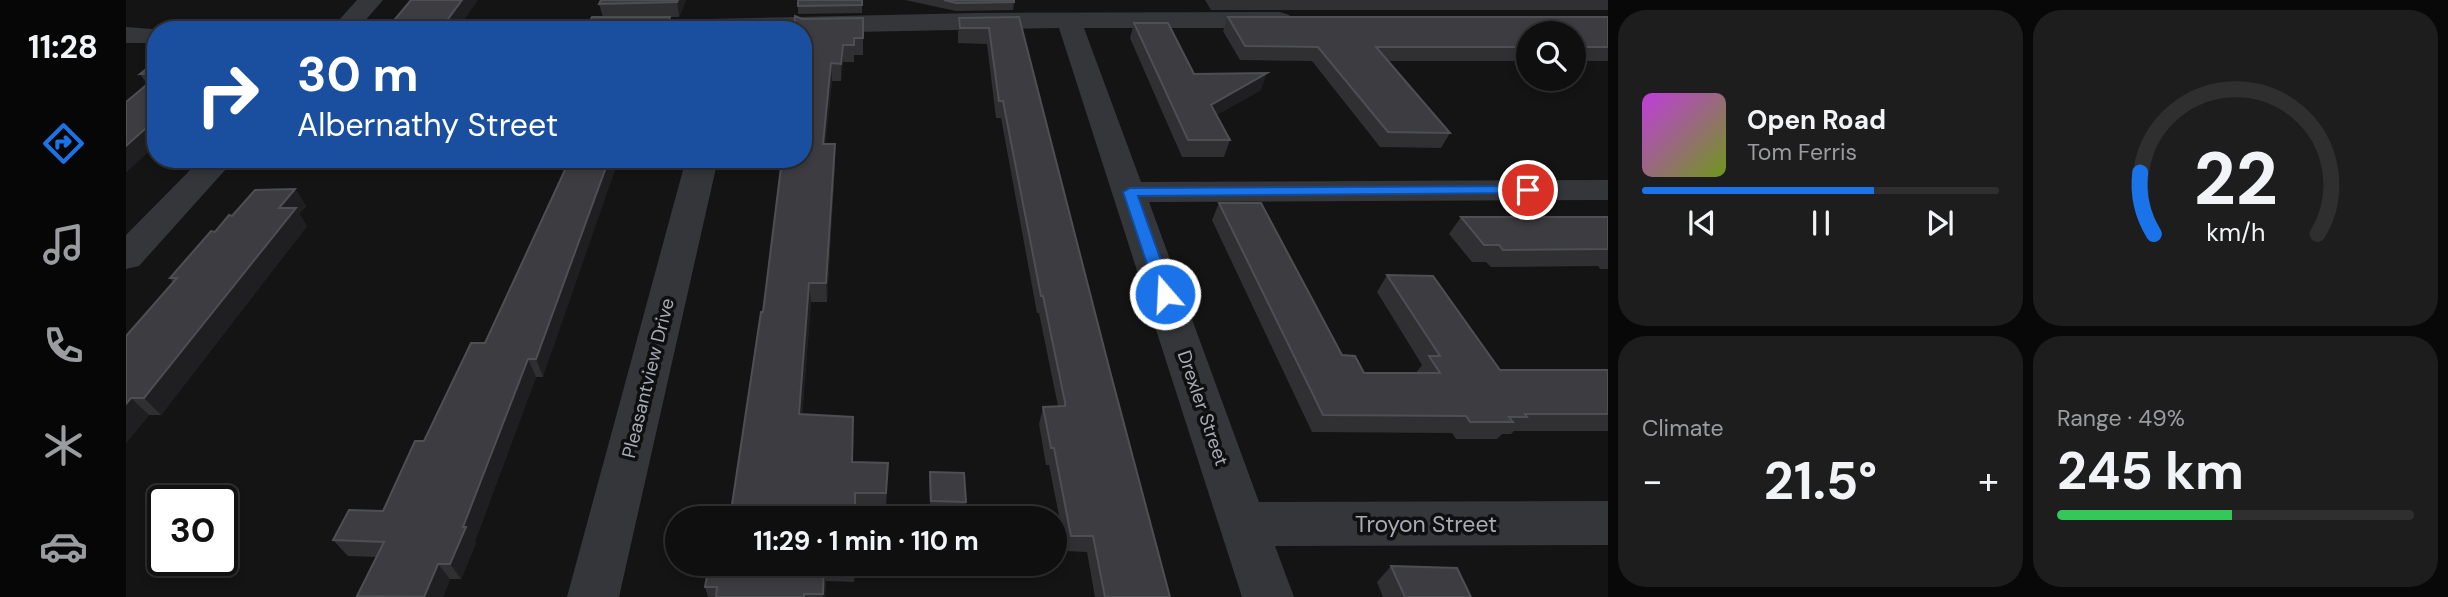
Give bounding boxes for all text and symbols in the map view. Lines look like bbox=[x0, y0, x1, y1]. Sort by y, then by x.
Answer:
map controls bbox=[1516, 21, 1586, 91]
button: search bbox=[1516, 21, 1586, 91]
text: 11:28 bbox=[28, 26, 98, 68]
text: 30 m bbox=[297, 42, 419, 106]
icon: right bbox=[182, 49, 273, 140]
text: Open Road bbox=[1747, 103, 1886, 137]
text: Albernathy Street bbox=[297, 104, 558, 146]
icon: directions bbox=[39, 119, 88, 168]
text: 22 bbox=[2193, 132, 2278, 227]
text: Tom Ferris bbox=[1747, 137, 1857, 167]
pin bbox=[1498, 160, 1558, 220]
icon: arrive bbox=[1509, 171, 1547, 209]
icon: previous bbox=[1683, 204, 1721, 242]
icon: pause bbox=[1802, 204, 1840, 242]
icon: next bbox=[1921, 204, 1959, 242]
text: km/h bbox=[2206, 216, 2265, 249]
icon: music bbox=[39, 220, 88, 269]
position arrow bbox=[1128, 257, 1202, 331]
street label: Pleasantview Drive bbox=[616, 295, 680, 461]
icon: phone bbox=[39, 321, 88, 370]
street label: Drexler Street bbox=[1172, 347, 1234, 469]
text: Range · 49% bbox=[2057, 403, 2185, 433]
text: Climate bbox=[1642, 413, 1724, 443]
icon: climate bbox=[39, 421, 88, 470]
text: 245 km bbox=[2057, 437, 2244, 505]
text: 21.5° bbox=[1764, 447, 1877, 515]
text: − bbox=[1642, 456, 1663, 506]
text: + bbox=[1978, 456, 1999, 506]
speed limit sign: 30 bbox=[147, 485, 238, 576]
street label: Troyon Street bbox=[1355, 509, 1497, 539]
icon: car bbox=[39, 522, 88, 571]
text: 11:29 · 1 min · 110 m bbox=[753, 524, 979, 558]

